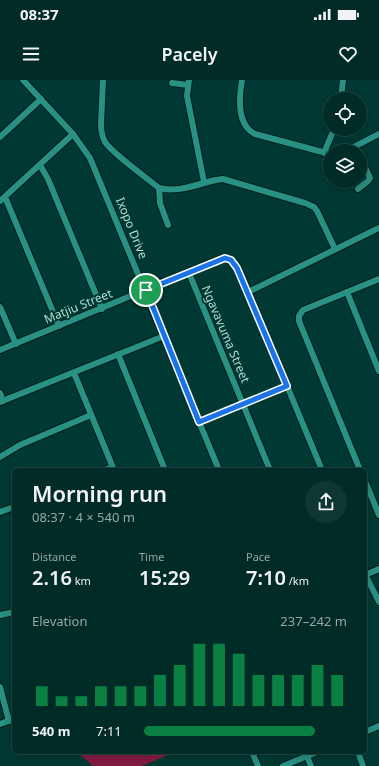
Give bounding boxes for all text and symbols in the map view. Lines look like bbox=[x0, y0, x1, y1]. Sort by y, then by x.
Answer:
text: 08:37 bbox=[20, 4, 59, 24]
text: Pacely bbox=[161, 42, 218, 66]
icon: menu bbox=[20, 43, 42, 65]
icon: heart bbox=[337, 43, 359, 65]
map controls bbox=[323, 92, 367, 188]
button: locate bbox=[323, 92, 367, 136]
button: layers bbox=[323, 144, 367, 188]
street label: Ixopo Drive bbox=[112, 195, 152, 261]
pin bbox=[129, 273, 163, 307]
icon: arrive bbox=[135, 279, 157, 301]
street label: Ngavavuma Street bbox=[198, 283, 254, 386]
street label: Matjiu Street bbox=[41, 284, 115, 327]
text: Morning run bbox=[32, 478, 167, 508]
button: share bbox=[305, 481, 347, 523]
text: 08:37 · 4 × 540 m bbox=[32, 508, 135, 526]
text: Distance bbox=[32, 549, 77, 564]
text: Time bbox=[139, 549, 164, 564]
text: Pace bbox=[246, 549, 270, 564]
text: 2.16 bbox=[32, 564, 72, 591]
text: 15:29 bbox=[139, 564, 190, 591]
text: 7:10 bbox=[246, 564, 286, 591]
text: km bbox=[72, 573, 91, 588]
text: /km bbox=[286, 573, 309, 588]
text: Elevation bbox=[32, 612, 88, 630]
text: 237–242 m bbox=[280, 612, 347, 630]
text: 540 m bbox=[32, 722, 70, 740]
text: 7:11 bbox=[96, 722, 122, 740]

